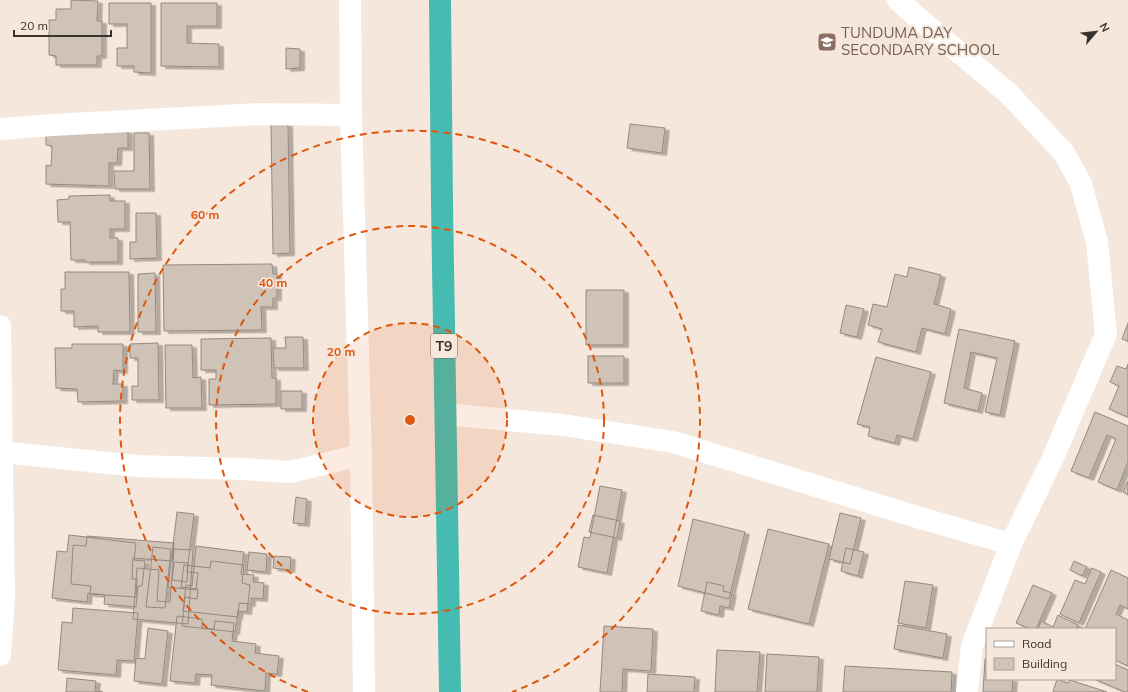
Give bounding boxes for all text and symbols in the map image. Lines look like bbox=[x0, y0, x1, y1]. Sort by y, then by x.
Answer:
scale bar bbox=[14, 12, 111, 38]
north arrow bbox=[1076, 12, 1116, 52]
text: 20 m bbox=[20, 18, 48, 33]
text: N bbox=[1097, 20, 1113, 34]
place label: TUNDUMA DAY SECONDARY SCHOOL bbox=[841, 23, 1000, 59]
school or university icon: TUNDUMA DAY SECONDARY SCHOOL bbox=[816, 31, 838, 53]
text: 60 m bbox=[191, 207, 219, 222]
text: 40 m bbox=[259, 275, 287, 290]
road number: T9 bbox=[431, 334, 457, 358]
text: 20 m bbox=[327, 344, 355, 359]
centre of rings bbox=[403, 413, 417, 427]
legend bbox=[986, 628, 1116, 680]
text: Road bbox=[1022, 636, 1051, 651]
text: Building bbox=[1022, 656, 1067, 671]

